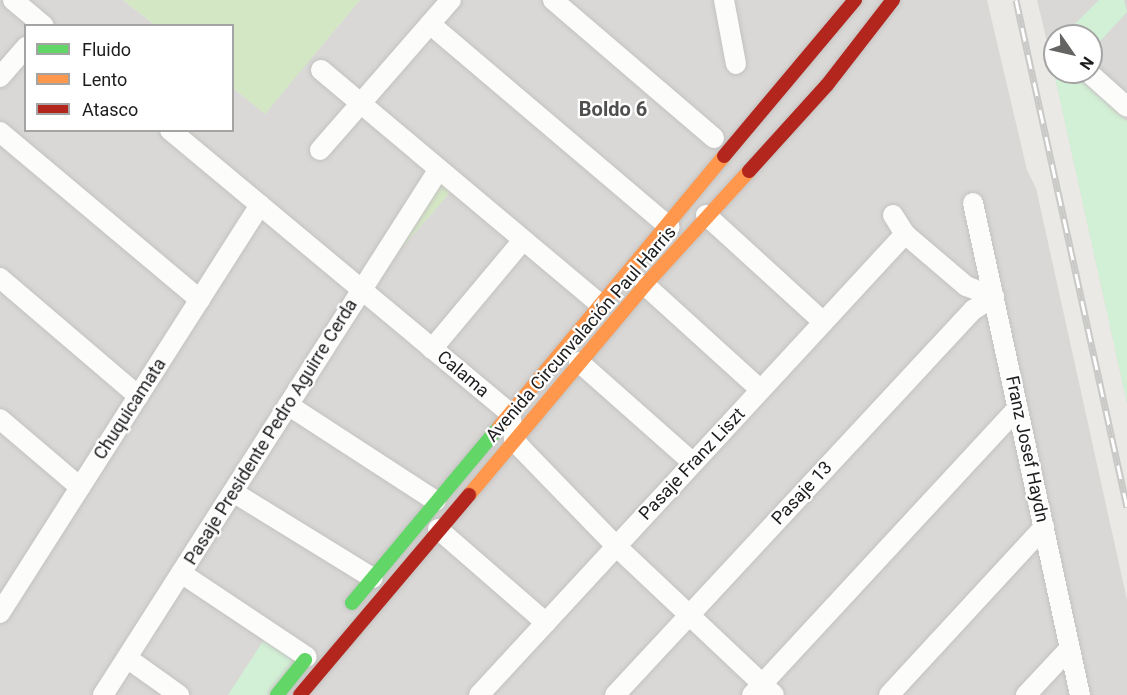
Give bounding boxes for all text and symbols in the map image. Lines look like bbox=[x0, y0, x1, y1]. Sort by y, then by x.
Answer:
legend bbox=[24, 24, 234, 132]
north arrow bbox=[1043, 24, 1103, 84]
text: Fluido bbox=[82, 39, 131, 60]
text: N bbox=[1076, 53, 1098, 73]
text: Lento bbox=[82, 69, 127, 90]
district label: Boldo 6 bbox=[579, 97, 647, 121]
text: Atasco bbox=[82, 99, 138, 120]
street label: Avenida Circunvalación Paul Harris bbox=[481, 222, 681, 446]
street label: Pasaje Presidente Pedro Aguirre Cerda bbox=[180, 295, 362, 569]
street label: Calama bbox=[433, 346, 493, 402]
street label: Chuquicamata bbox=[89, 354, 171, 464]
street label: Franz Josef Haydn bbox=[1001, 374, 1053, 524]
street label: Pasaje Franz Liszt bbox=[635, 404, 749, 524]
street label: Pasaje 13 bbox=[767, 457, 837, 529]

